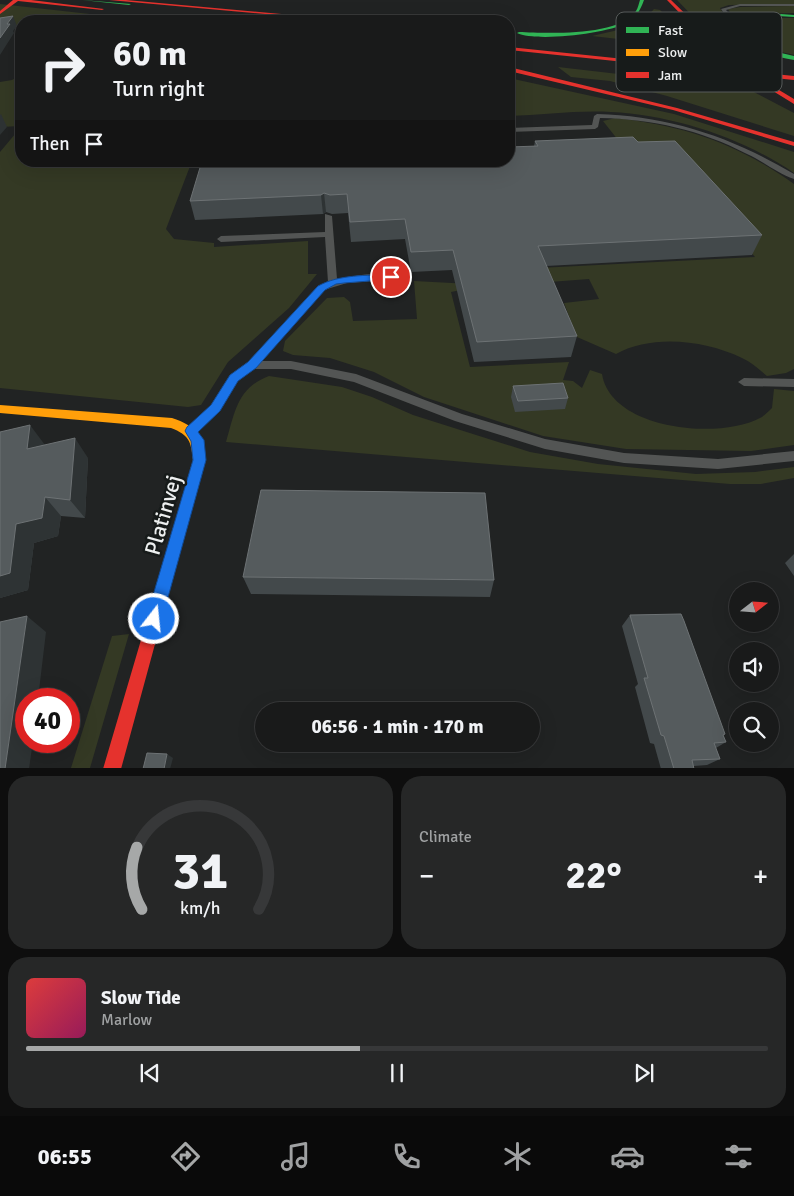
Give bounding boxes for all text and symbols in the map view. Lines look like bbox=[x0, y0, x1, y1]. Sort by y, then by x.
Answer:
legend bbox=[616, 12, 782, 92]
text: Fast bbox=[658, 22, 683, 39]
text: 60 m bbox=[113, 32, 187, 75]
icon: right bbox=[30, 35, 95, 100]
text: Slow bbox=[658, 44, 687, 61]
text: Jam bbox=[658, 67, 682, 84]
text: Turn right bbox=[113, 75, 205, 102]
icon: arrive bbox=[80, 130, 108, 158]
text: Then bbox=[30, 132, 70, 156]
pin bbox=[370, 256, 412, 298]
icon: arrive bbox=[377, 263, 405, 291]
street label: Platinvej bbox=[139, 472, 187, 558]
north arrow bbox=[729, 582, 779, 632]
map controls bbox=[729, 582, 779, 752]
position arrow bbox=[127, 592, 179, 644]
button: sound bbox=[729, 642, 779, 692]
speed limit sign: 40 bbox=[15, 688, 80, 753]
button: search bbox=[729, 702, 779, 752]
text: 06:56 · 1 min · 170 m bbox=[311, 715, 484, 739]
text: Climate bbox=[419, 827, 472, 847]
text: 31 bbox=[172, 839, 229, 903]
text: 22° bbox=[565, 852, 622, 899]
text: − bbox=[419, 859, 434, 893]
text: + bbox=[753, 859, 768, 893]
text: km/h bbox=[180, 897, 221, 919]
text: Slow Tide bbox=[101, 986, 181, 1010]
text: Marlow bbox=[101, 1010, 152, 1030]
icon: previous bbox=[136, 1059, 164, 1087]
icon: pause bbox=[383, 1059, 411, 1087]
icon: next bbox=[630, 1059, 658, 1087]
icon: directions bbox=[168, 1139, 203, 1174]
icon: music bbox=[278, 1139, 313, 1174]
icon: phone bbox=[389, 1139, 424, 1174]
icon: climate bbox=[500, 1139, 535, 1174]
icon: car bbox=[610, 1139, 645, 1174]
icon: filters bbox=[721, 1139, 756, 1174]
text: 06:55 bbox=[38, 1143, 92, 1170]

